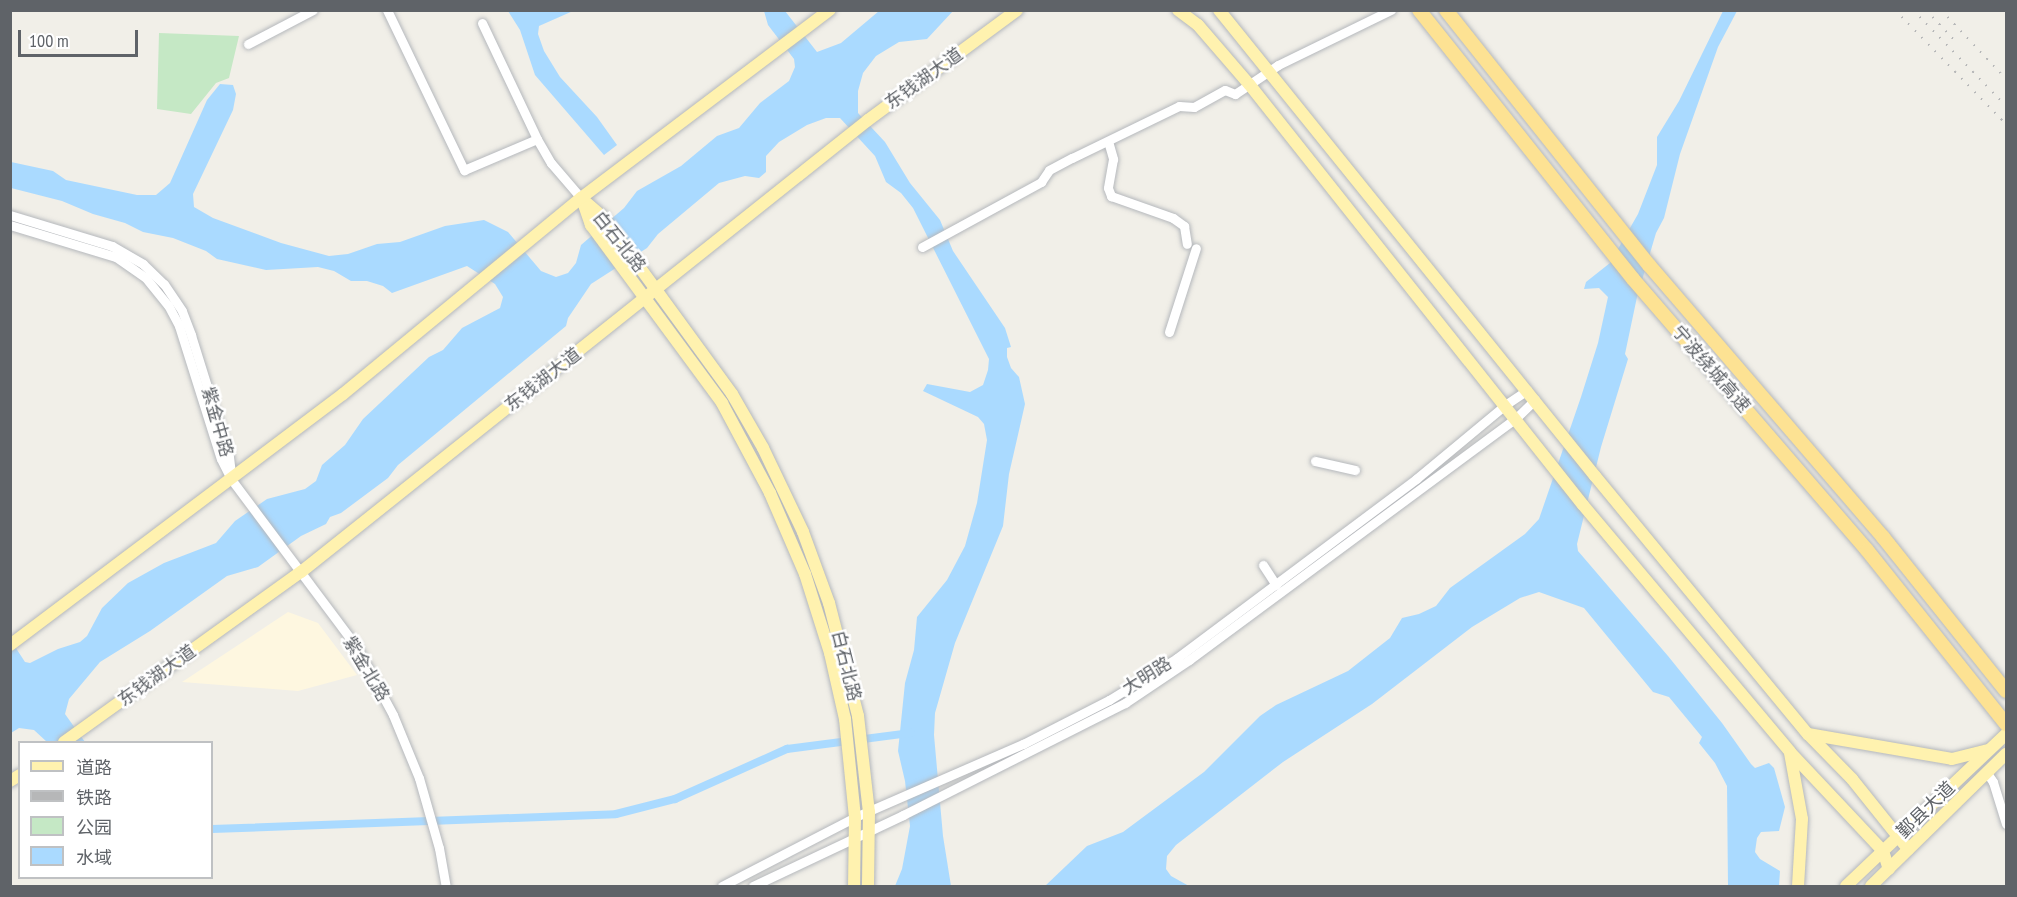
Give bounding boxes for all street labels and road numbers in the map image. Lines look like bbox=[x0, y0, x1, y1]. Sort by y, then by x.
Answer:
street label: 东钱湖大道 bbox=[881, 44, 967, 114]
street label: 白石北路 bbox=[588, 207, 650, 277]
street label: 宁波绕城高速 bbox=[1667, 321, 1755, 417]
street label: 东钱湖大道 bbox=[501, 344, 585, 416]
street label: 紫金中路 bbox=[197, 384, 237, 460]
street label: 白石北路 bbox=[827, 628, 865, 704]
street label: 紫金北路 bbox=[338, 633, 394, 705]
street label: 东钱湖大道 bbox=[114, 641, 200, 711]
street label: 大明路 bbox=[1118, 653, 1176, 699]
street label: 鄞县大道 bbox=[1893, 777, 1959, 843]

